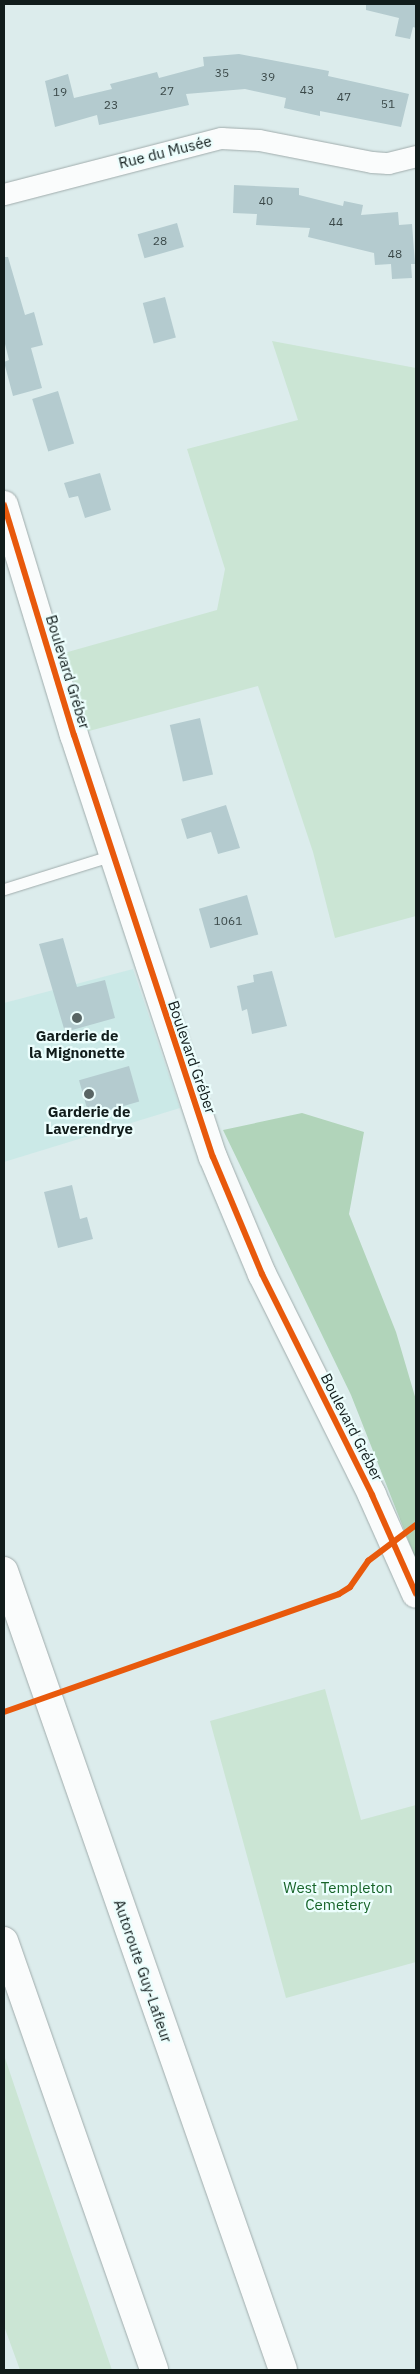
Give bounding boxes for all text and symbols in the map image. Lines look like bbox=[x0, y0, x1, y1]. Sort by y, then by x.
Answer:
house number: 35 bbox=[215, 66, 229, 80]
house number: 39 bbox=[261, 70, 275, 84]
house number: 43 bbox=[300, 83, 314, 97]
house number: 27 bbox=[160, 84, 174, 98]
house number: 19 bbox=[53, 85, 67, 99]
house number: 47 bbox=[337, 90, 351, 104]
house number: 51 bbox=[381, 97, 395, 111]
house number: 23 bbox=[104, 98, 118, 112]
street label: Rue du Musée bbox=[117, 132, 213, 172]
house number: 40 bbox=[259, 194, 273, 208]
house number: 44 bbox=[329, 215, 343, 229]
house number: 28 bbox=[153, 234, 167, 248]
house number: 48 bbox=[388, 247, 402, 261]
street label: Boulevard Gréber bbox=[42, 613, 94, 731]
house number: 1061 bbox=[214, 914, 242, 928]
street label: Boulevard Gréber bbox=[164, 998, 220, 1116]
marker: Garderie de la Mignonette bbox=[71, 1012, 83, 1024]
place label: Garderie de la Mignonette bbox=[29, 1026, 125, 1061]
marker: Garderie de Laverendrye bbox=[83, 1088, 95, 1100]
place label: Garderie de Laverendrye bbox=[45, 1102, 133, 1137]
street label: Boulevard Gréber bbox=[317, 1370, 387, 1484]
park label: West Templeton Cemetery bbox=[283, 1878, 393, 1913]
street label: Autoroute Guy-Lafleur bbox=[110, 1897, 176, 2045]

